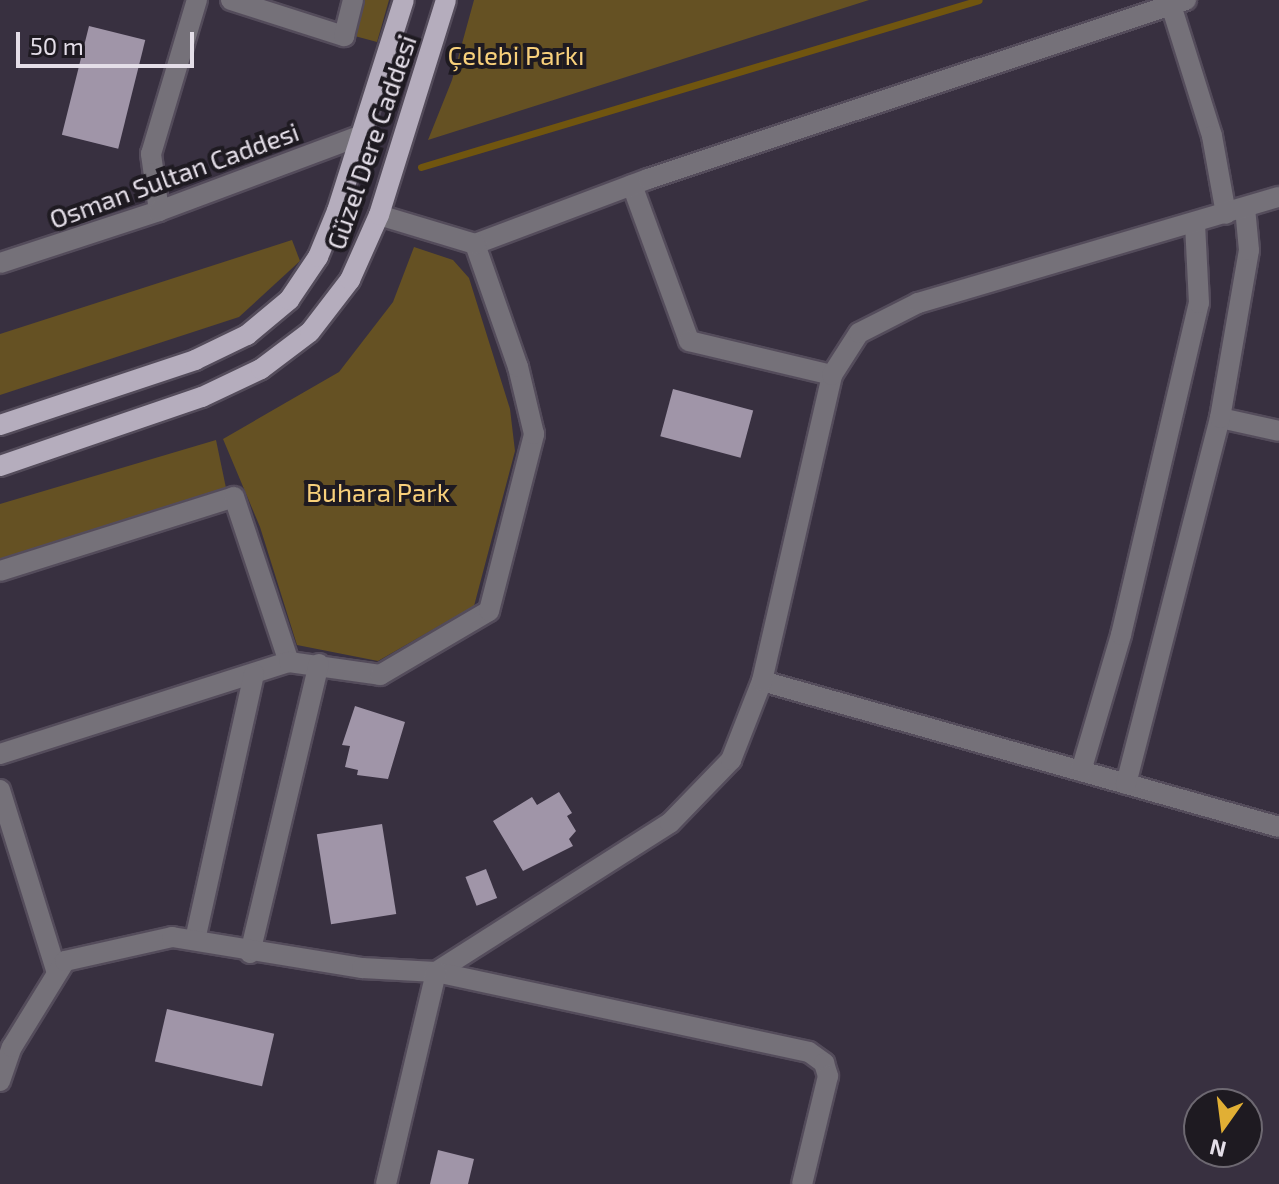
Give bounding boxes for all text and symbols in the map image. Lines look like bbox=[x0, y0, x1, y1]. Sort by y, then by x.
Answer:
scale bar bbox=[20, 16, 198, 66]
street label: Güzel Dere Caddesi bbox=[320, 30, 422, 254]
text: 50 m bbox=[30, 31, 84, 60]
park label: Çelebi Parkı bbox=[447, 39, 585, 71]
street label: Osman Sultan Caddesi bbox=[45, 115, 303, 235]
park label: Buhara Park bbox=[306, 476, 450, 508]
north arrow bbox=[1183, 1088, 1263, 1168]
text: N bbox=[1207, 1135, 1229, 1164]

